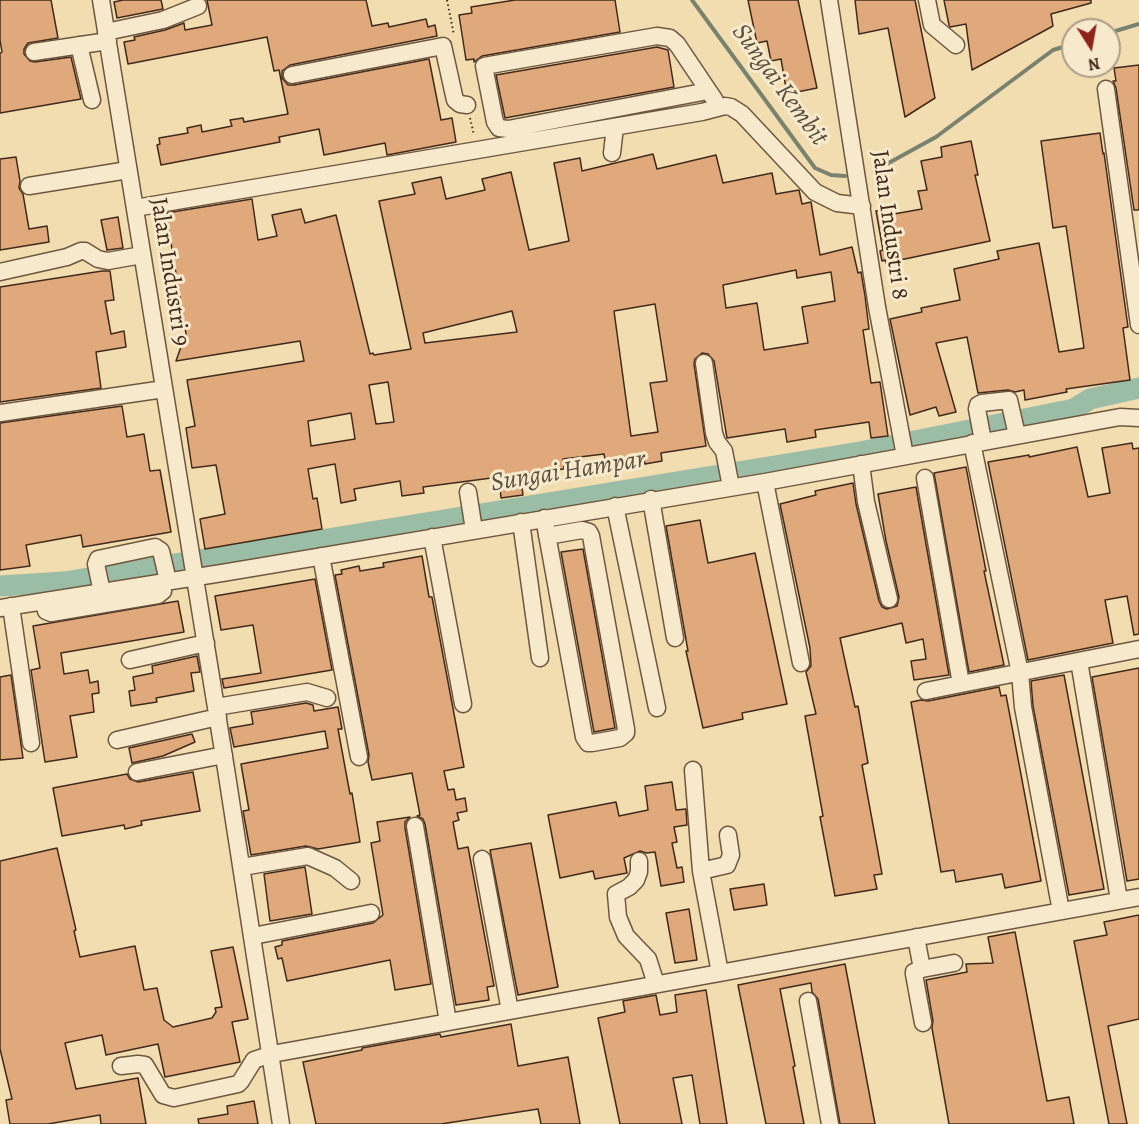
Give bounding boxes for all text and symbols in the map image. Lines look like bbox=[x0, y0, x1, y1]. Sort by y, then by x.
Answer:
water label: Sungai Kembit bbox=[724, 18, 834, 152]
north arrow bbox=[1061, 18, 1121, 78]
text: N bbox=[1086, 52, 1102, 76]
street label: Jalan Industri 8 bbox=[864, 148, 914, 302]
street label: Jalan Industri 9 bbox=[143, 196, 195, 348]
water label: Sungai Hampar bbox=[489, 444, 647, 500]

